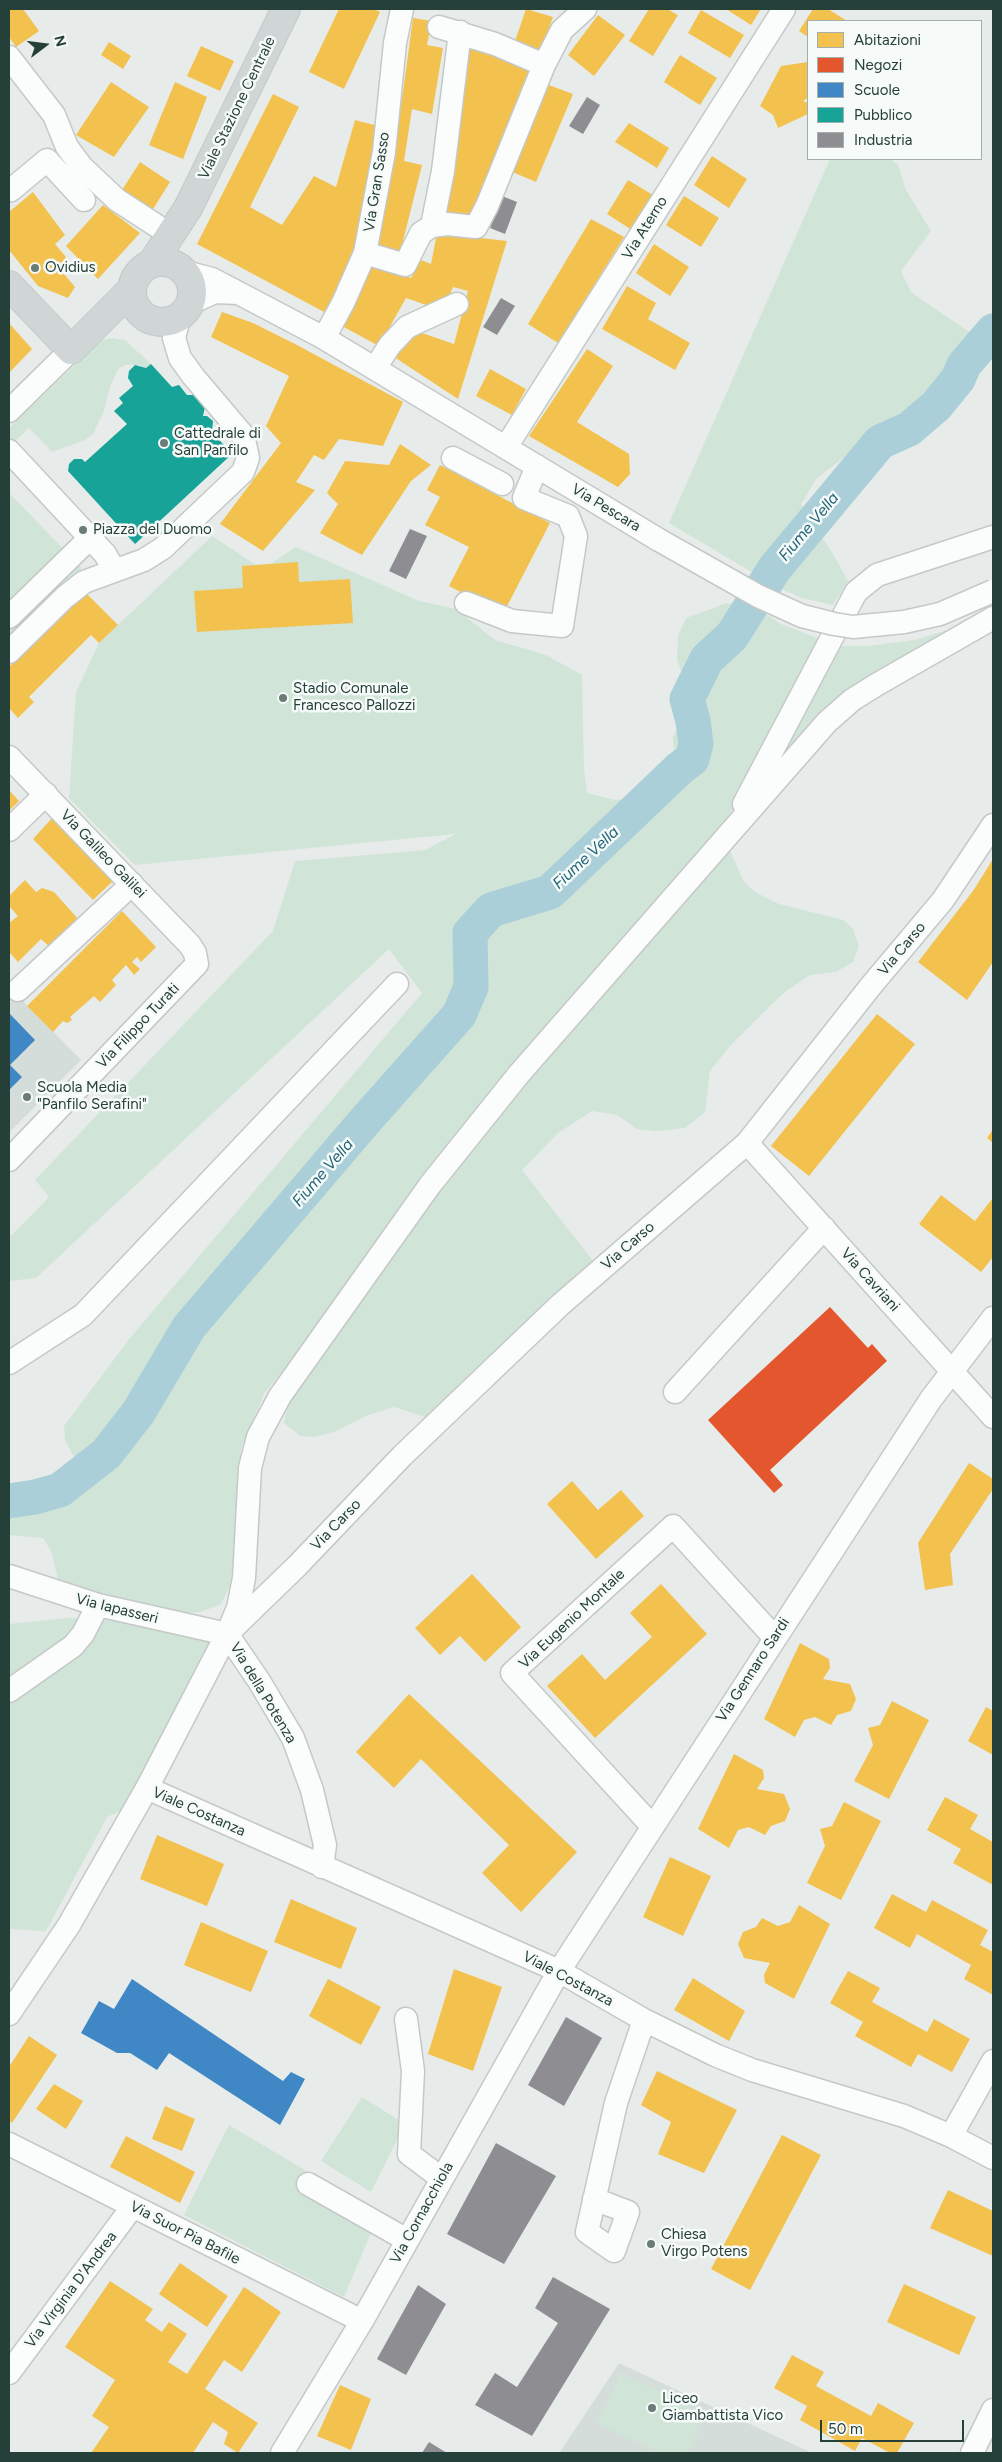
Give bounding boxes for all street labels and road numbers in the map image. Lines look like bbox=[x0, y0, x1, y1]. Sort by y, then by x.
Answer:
street label: Viale Stazione Centrale bbox=[195, 34, 279, 182]
street label: Via Gran Sasso bbox=[360, 131, 394, 233]
street label: Via Aterno bbox=[618, 193, 672, 263]
street label: Via Pescara bbox=[568, 480, 644, 536]
street label: Via Galileo Galilei bbox=[56, 806, 150, 902]
street label: Via Carso bbox=[874, 919, 930, 979]
street label: Via Filippo Turati bbox=[93, 980, 183, 1072]
street label: Via Carso bbox=[598, 1218, 658, 1274]
street label: Via Cavriani bbox=[837, 1244, 903, 1316]
street label: Via Carso bbox=[307, 1496, 365, 1554]
street label: Via Eugenio Montale bbox=[515, 1565, 629, 1673]
street label: Via Iapasseri bbox=[74, 1590, 160, 1628]
street label: Via Gennaro Sardi bbox=[713, 1614, 793, 1726]
street label: Via della Potenza bbox=[226, 1639, 300, 1747]
street label: Viale Costanza bbox=[150, 1783, 248, 1841]
street label: Viale Costanza bbox=[520, 1948, 616, 2010]
street label: Via Cornacchiola bbox=[387, 2159, 457, 2267]
street label: Via Suor Pia Bafile bbox=[127, 2197, 243, 2269]
street label: Via Virginia D'Andrea bbox=[21, 2228, 121, 2352]

